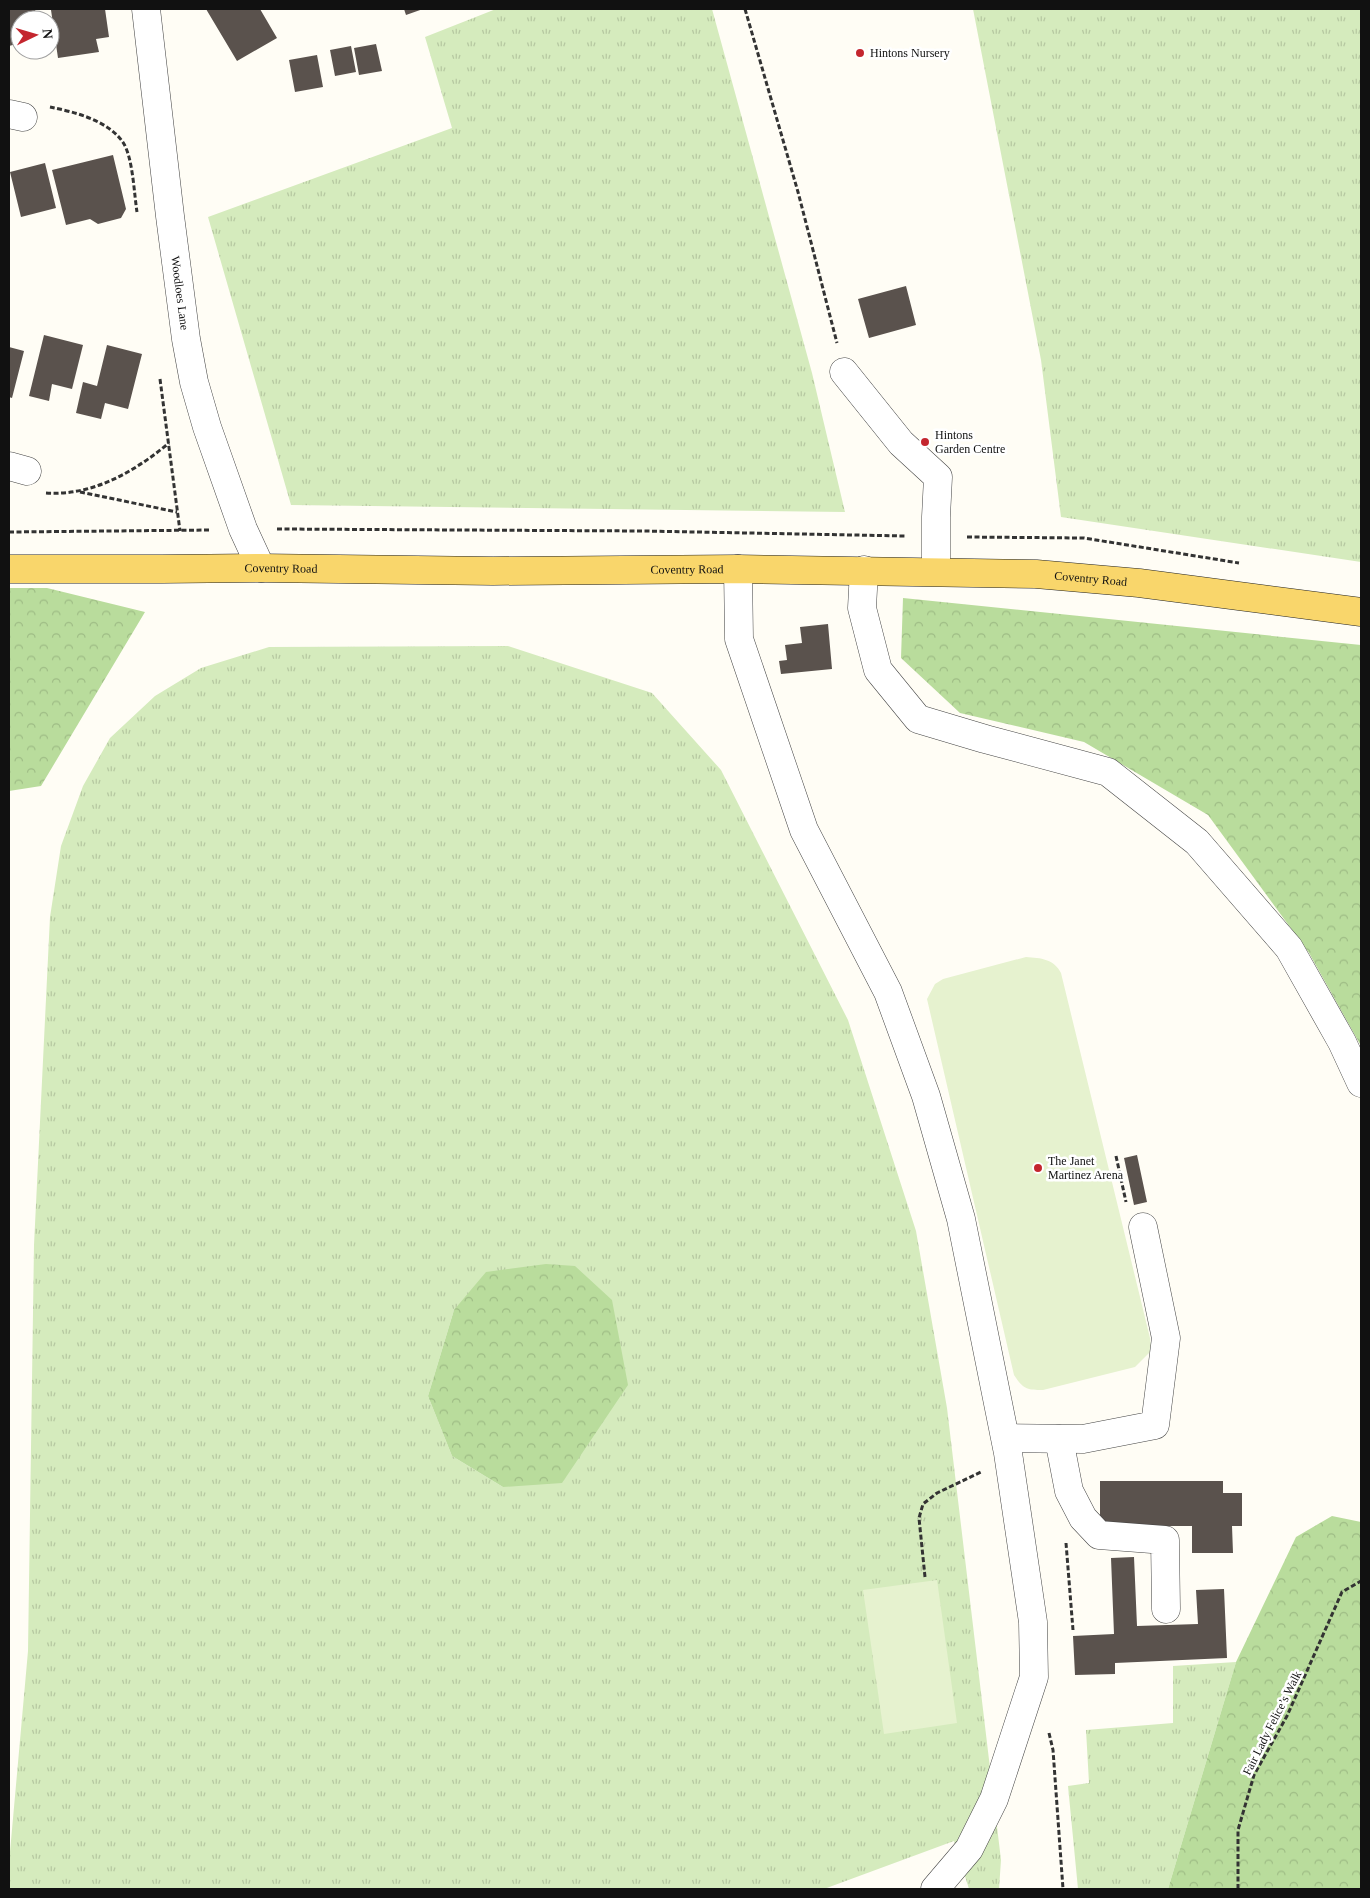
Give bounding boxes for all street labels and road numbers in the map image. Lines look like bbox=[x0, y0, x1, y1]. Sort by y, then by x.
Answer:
street label: Woodloes Lane bbox=[168, 255, 192, 331]
street label: Coventry Road bbox=[244, 561, 318, 576]
street label: Coventry Road bbox=[650, 562, 724, 577]
street label: Coventry Road bbox=[1054, 569, 1128, 589]
street label: Fair Lady Felice’s Walk bbox=[1240, 1669, 1304, 1777]

